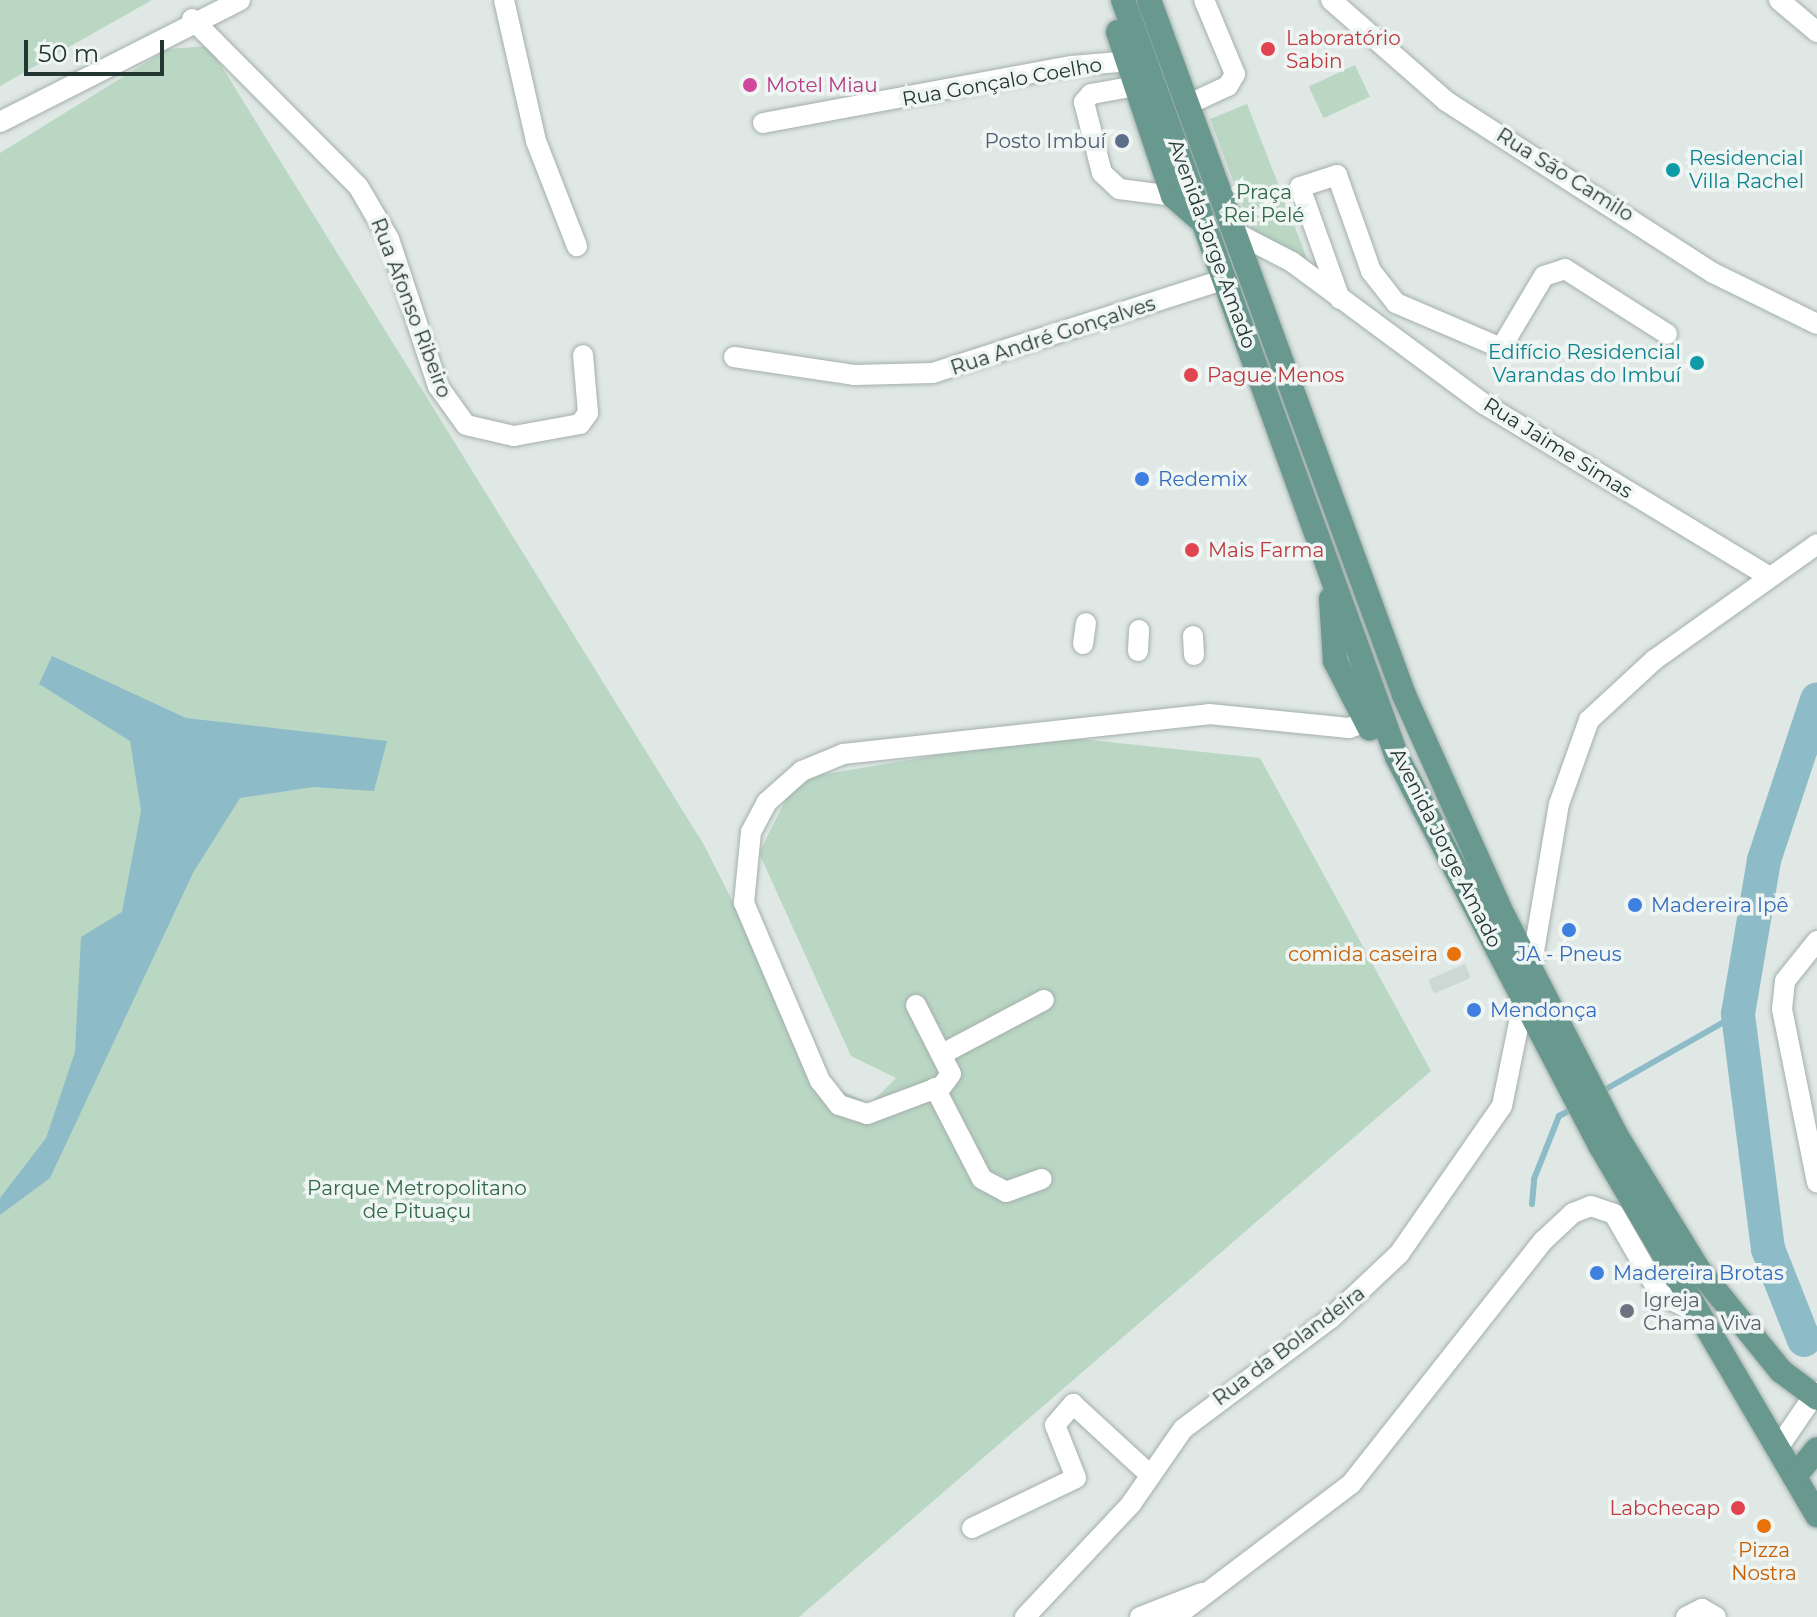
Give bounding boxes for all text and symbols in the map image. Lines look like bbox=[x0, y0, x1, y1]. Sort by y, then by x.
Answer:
scale bar bbox=[28, 24, 168, 74]
place label: Laboratório Sabin bbox=[1286, 26, 1401, 73]
marker: Laboratório Sabin bbox=[1257, 38, 1279, 60]
text: 50 m bbox=[38, 39, 99, 68]
street label: Rua Gonçalo Coelho bbox=[900, 53, 1104, 111]
place label: Motel Miau bbox=[766, 73, 878, 97]
marker: Motel Miau bbox=[741, 76, 759, 94]
street label: Rua São Camilo bbox=[1492, 123, 1638, 227]
place label: Posto Imbuí bbox=[984, 129, 1106, 153]
marker: Posto Imbuí bbox=[1113, 132, 1131, 150]
street label: Avenida Jorge Amado bbox=[1163, 136, 1261, 352]
place label: Residencial Villa Rachel bbox=[1689, 146, 1804, 193]
marker: Residencial Villa Rachel bbox=[1664, 161, 1682, 179]
park label: Praça Rei Pelé bbox=[1224, 180, 1304, 227]
street label: Rua Afonso Ribeiro bbox=[366, 215, 456, 401]
street label: Rua André Gonçalves bbox=[948, 292, 1158, 380]
place label: Edifício Residencial Varandas do Imbuí bbox=[1488, 340, 1681, 387]
marker: Edifício Residencial Varandas do Imbuí bbox=[1688, 354, 1706, 372]
place label: Pague Menos bbox=[1207, 363, 1344, 387]
marker: Pague Menos bbox=[1182, 366, 1200, 384]
street label: Rua Jaime Simas bbox=[1479, 392, 1637, 504]
place label: Redemix bbox=[1158, 467, 1247, 491]
marker: Redemix bbox=[1133, 470, 1151, 488]
place label: Mais Farma bbox=[1208, 538, 1324, 562]
marker: Mais Farma bbox=[1183, 541, 1201, 559]
street label: Avenida Jorge Amado bbox=[1385, 744, 1507, 952]
place label: Madereira Ipê bbox=[1651, 893, 1789, 917]
marker: Madereira Ipê bbox=[1626, 896, 1644, 914]
marker: JA - Pneus bbox=[1560, 921, 1578, 939]
place label: comida caseira bbox=[1288, 942, 1438, 966]
place label: JA - Pneus bbox=[1517, 942, 1621, 966]
marker: comida caseira bbox=[1445, 945, 1463, 963]
place label: Mendonça bbox=[1490, 998, 1597, 1022]
marker: Mendonça bbox=[1465, 1001, 1483, 1019]
park label: Parque Metropolitano de Pituaçu bbox=[307, 1176, 527, 1223]
place label: Madereira Brotas bbox=[1613, 1261, 1784, 1285]
marker: Madereira Brotas bbox=[1588, 1264, 1606, 1282]
street label: Rua da Bolandeira bbox=[1208, 1281, 1370, 1411]
place label: Igreja Chama Viva bbox=[1643, 1288, 1762, 1335]
marker: Igreja Chama Viva bbox=[1618, 1302, 1636, 1320]
place label: Labchecap bbox=[1610, 1496, 1720, 1520]
marker: Labchecap bbox=[1727, 1497, 1749, 1519]
marker: Pizza Nostra bbox=[1755, 1517, 1773, 1535]
place label: Pizza Nostra bbox=[1731, 1538, 1797, 1585]

